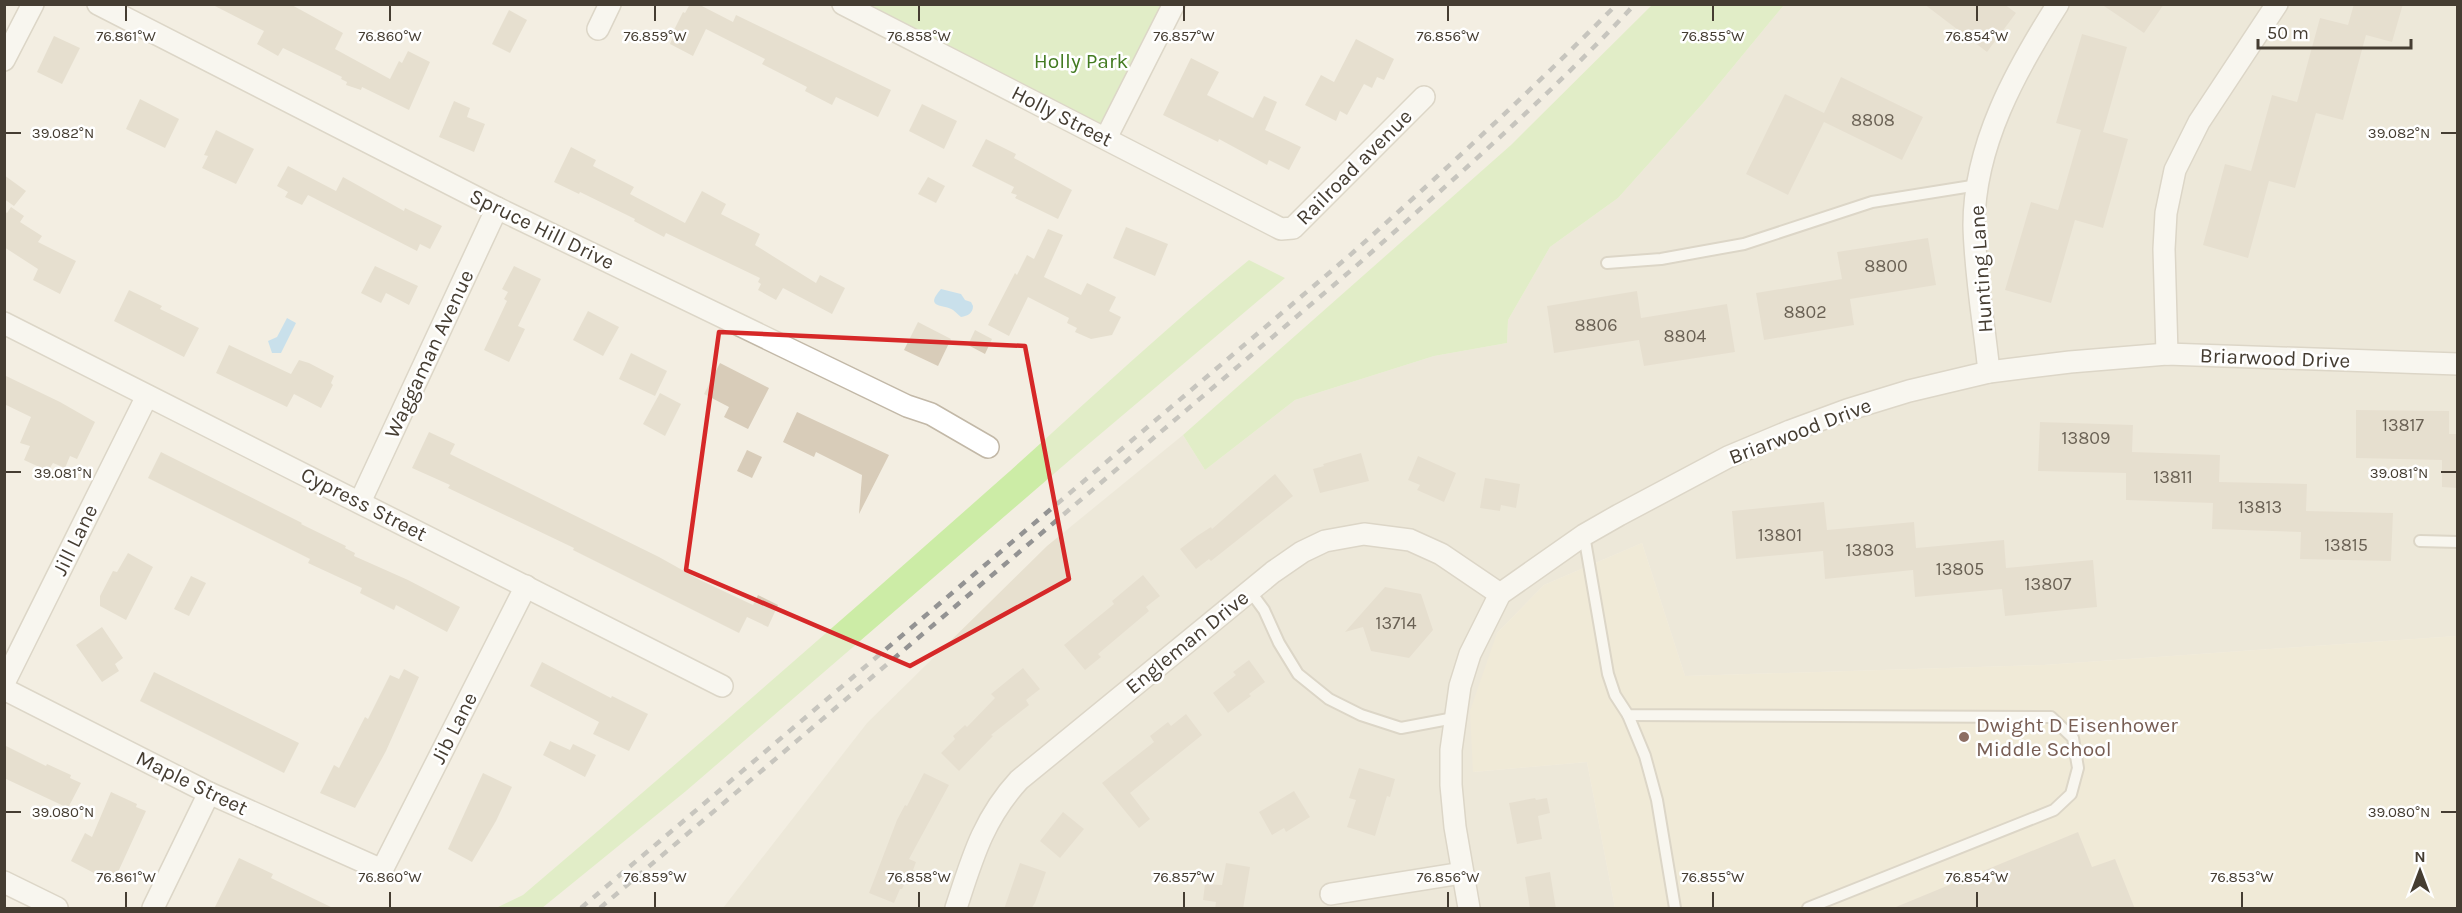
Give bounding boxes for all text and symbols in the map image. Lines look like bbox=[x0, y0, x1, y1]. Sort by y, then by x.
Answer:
scale bar bbox=[2258, 12, 2411, 50]
text: 50 m bbox=[2267, 22, 2309, 44]
text: 76.861°W bbox=[96, 27, 156, 45]
text: 76.860°W bbox=[358, 27, 422, 45]
text: 76.859°W bbox=[623, 27, 687, 45]
text: 76.858°W bbox=[887, 27, 951, 45]
text: 76.857°W bbox=[1153, 27, 1215, 45]
text: 76.856°W bbox=[1416, 27, 1480, 45]
text: 76.855°W bbox=[1682, 27, 1745, 45]
text: 76.854°W bbox=[1946, 27, 2009, 45]
park label: Holly Park bbox=[1034, 49, 1128, 73]
street label: Holly Street bbox=[1008, 80, 1116, 152]
street label: Railroad avenue bbox=[1291, 104, 1417, 230]
house number: 8808 bbox=[1851, 109, 1895, 131]
text: 39.082°N bbox=[32, 124, 94, 142]
text: 39.082°N bbox=[2368, 124, 2430, 142]
street label: Spruce Hill Drive bbox=[466, 184, 618, 274]
street label: Hunting Lane bbox=[1965, 204, 1997, 334]
house number: 8800 bbox=[1864, 255, 1908, 277]
street label: Waggaman Avenue bbox=[379, 266, 479, 442]
house number: 8802 bbox=[1783, 301, 1827, 323]
house number: 8806 bbox=[1574, 314, 1618, 336]
house number: 8804 bbox=[1664, 325, 1706, 347]
street label: Briarwood Drive bbox=[2199, 343, 2351, 373]
street label: Briarwood Drive bbox=[1725, 393, 1875, 469]
house number: 13817 bbox=[2382, 414, 2425, 436]
house number: 13809 bbox=[2062, 427, 2110, 449]
street label: Cypress Street bbox=[297, 462, 431, 546]
text: 39.081°N bbox=[34, 464, 92, 482]
text: 39.081°N bbox=[2370, 464, 2428, 482]
house number: 13811 bbox=[2153, 466, 2193, 488]
house number: 13813 bbox=[2238, 496, 2282, 518]
street label: Jill Lane bbox=[47, 500, 103, 580]
house number: 13801 bbox=[1758, 524, 1802, 546]
house number: 13815 bbox=[2324, 534, 2368, 556]
house number: 13803 bbox=[1846, 539, 1894, 561]
house number: 13805 bbox=[1936, 558, 1984, 580]
house number: 13807 bbox=[2025, 573, 2072, 595]
street label: Engleman Drive bbox=[1121, 585, 1253, 699]
house number: 13714 bbox=[1375, 612, 1417, 634]
street label: Jib Lane bbox=[426, 688, 482, 768]
place label: Dwight D Eisenhower Middle School bbox=[1976, 713, 2178, 761]
marker: Dwight D Eisenhower Middle School bbox=[1957, 730, 1971, 744]
street label: Maple Street bbox=[132, 746, 252, 820]
text: 39.080°N bbox=[32, 803, 94, 821]
text: 39.080°N bbox=[2368, 803, 2430, 821]
north arrow bbox=[2390, 841, 2450, 901]
text: N bbox=[2414, 847, 2426, 866]
text: 76.861°W bbox=[96, 868, 156, 886]
text: 76.860°W bbox=[358, 868, 422, 886]
text: 76.859°W bbox=[623, 868, 687, 886]
text: 76.858°W bbox=[887, 868, 951, 886]
text: 76.857°W bbox=[1153, 868, 1215, 886]
text: 76.856°W bbox=[1416, 868, 1480, 886]
text: 76.855°W bbox=[1682, 868, 1745, 886]
text: 76.854°W bbox=[1946, 868, 2009, 886]
text: 76.853°W bbox=[2210, 868, 2274, 886]

